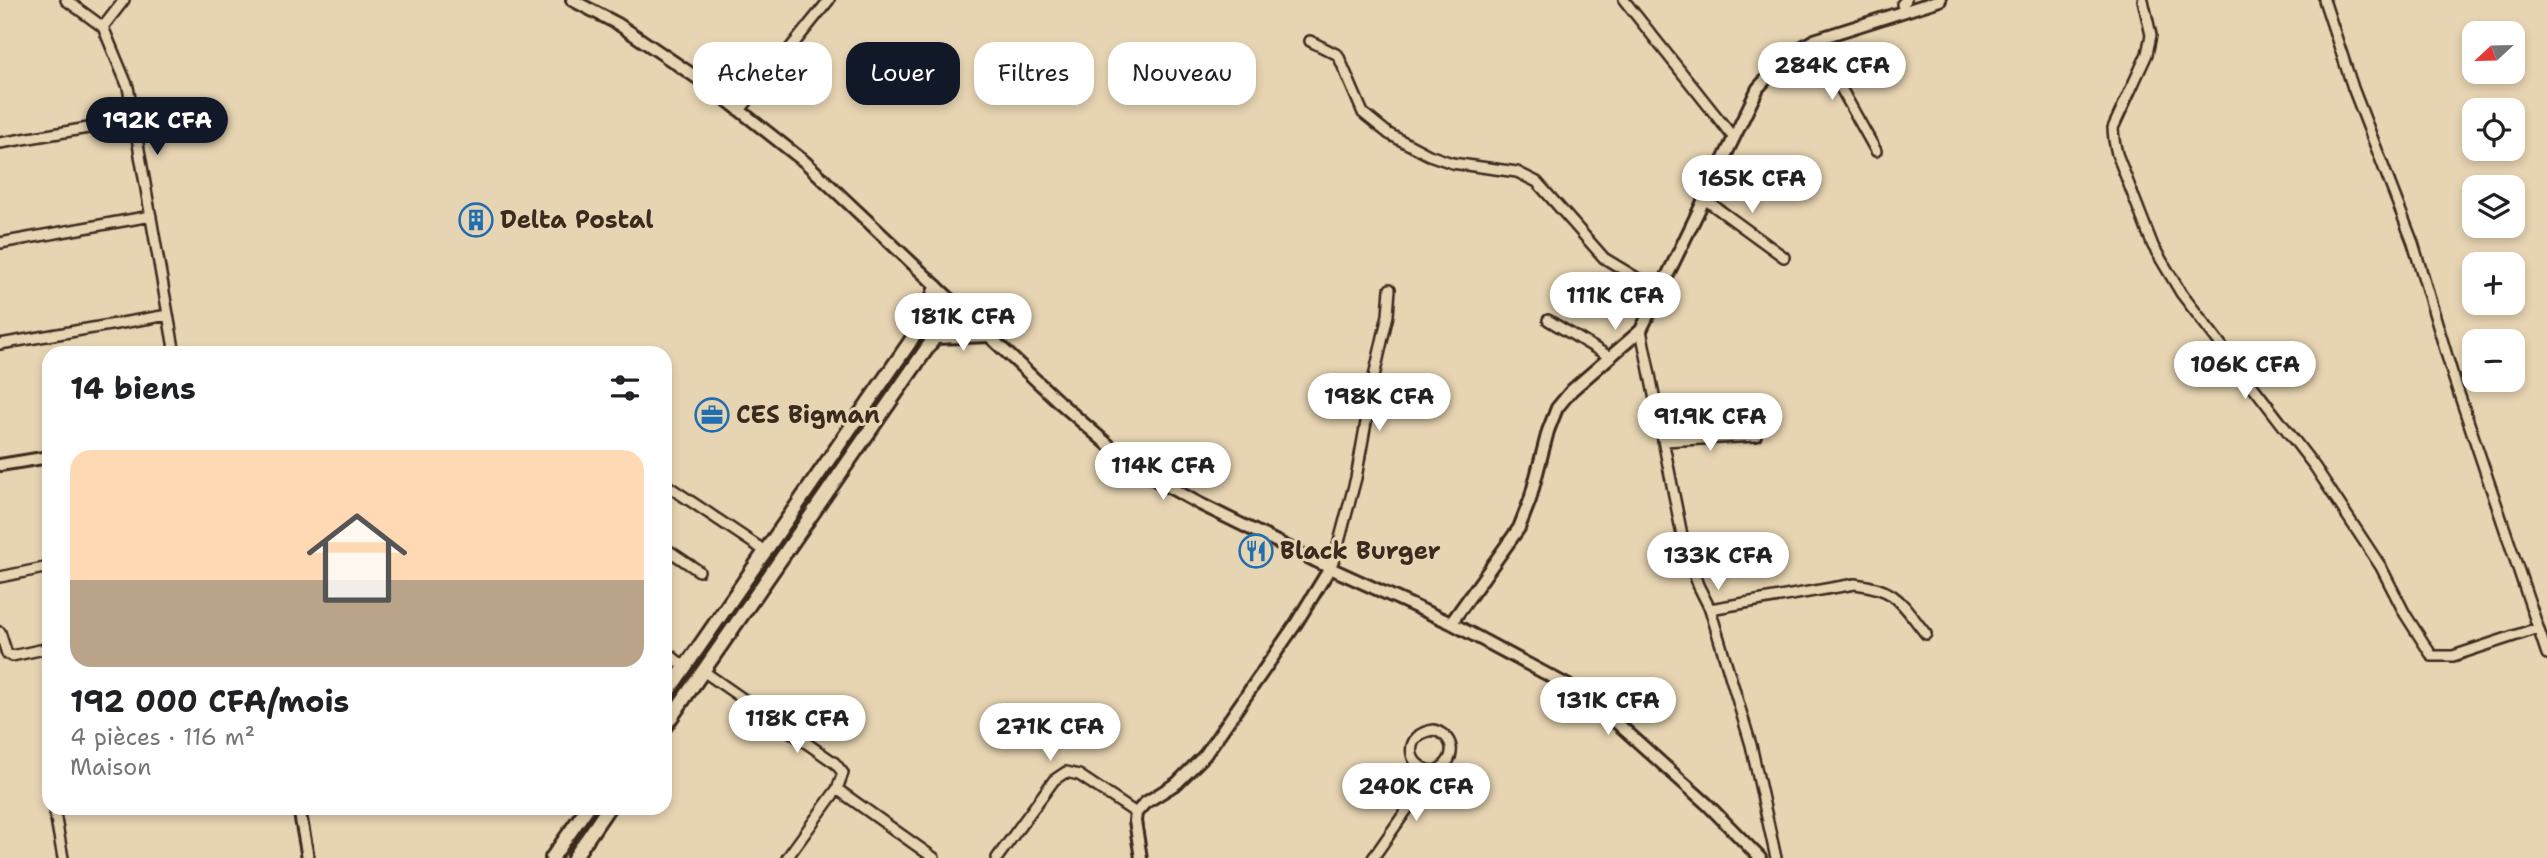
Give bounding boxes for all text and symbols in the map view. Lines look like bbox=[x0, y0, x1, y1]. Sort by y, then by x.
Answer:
north arrow bbox=[2462, 21, 2525, 84]
map controls bbox=[2462, 21, 2525, 392]
chip: Acheter bbox=[693, 42, 832, 105]
chip: Louer bbox=[846, 42, 960, 105]
chip: Filtres bbox=[974, 42, 1094, 105]
chip: Nouveau bbox=[1108, 42, 1256, 105]
pin: 284K CFA bbox=[1760, 42, 1904, 102]
text: 284K CFA bbox=[1774, 50, 1890, 80]
pin: 192K CFA bbox=[85, 97, 229, 157]
button: locate bbox=[2462, 98, 2525, 161]
text: 192K CFA bbox=[102, 105, 212, 135]
pin: 165K CFA bbox=[1680, 156, 1824, 215]
text: 165K CFA bbox=[1698, 163, 1806, 193]
button: layers bbox=[2462, 175, 2525, 238]
building icon: Delta Postal bbox=[457, 201, 495, 239]
place label: Delta Postal bbox=[500, 204, 654, 236]
button: + bbox=[2462, 252, 2525, 315]
pin: 111K CFA bbox=[1543, 272, 1687, 332]
text: 111K CFA bbox=[1566, 280, 1664, 310]
pin: 181K CFA bbox=[891, 294, 1035, 353]
text: 181K CFA bbox=[911, 301, 1015, 331]
button: − bbox=[2462, 329, 2525, 392]
pin: 106K CFA bbox=[2173, 342, 2317, 401]
text: 106K CFA bbox=[2190, 349, 2300, 379]
text: 14 biens bbox=[70, 368, 196, 409]
icon: filters bbox=[606, 369, 644, 407]
pin: 198K CFA bbox=[1307, 374, 1451, 433]
text: 198K CFA bbox=[1324, 381, 1434, 411]
pin: 91.9K CFA bbox=[1630, 393, 1790, 453]
office icon: CES Bigman bbox=[693, 396, 731, 434]
place label: CES Bigman bbox=[736, 399, 880, 431]
text: 91.9K CFA bbox=[1653, 401, 1767, 431]
pin: 114K CFA bbox=[1091, 442, 1235, 502]
text: 114K CFA bbox=[1111, 450, 1215, 480]
icon: home bbox=[294, 495, 420, 621]
restaurant icon: Black Burger bbox=[1237, 532, 1275, 570]
pin: 133K CFA bbox=[1646, 532, 1790, 592]
place label: Black Burger bbox=[1280, 535, 1441, 567]
text: 133K CFA bbox=[1663, 540, 1773, 570]
pin: 131K CFA bbox=[1536, 678, 1680, 737]
text: 192 000 CFA/mois bbox=[70, 681, 349, 722]
text: 131K CFA bbox=[1556, 685, 1660, 715]
pin: 118K CFA bbox=[725, 696, 869, 755]
text: 118K CFA bbox=[745, 703, 849, 733]
pin: 271K CFA bbox=[978, 704, 1122, 763]
text: 271K CFA bbox=[996, 711, 1104, 741]
text: 4 pièces · 116 m² bbox=[70, 722, 255, 752]
text: Maison bbox=[70, 752, 151, 782]
pin: 240K CFA bbox=[1344, 764, 1488, 823]
text: 240K CFA bbox=[1358, 771, 1474, 801]

